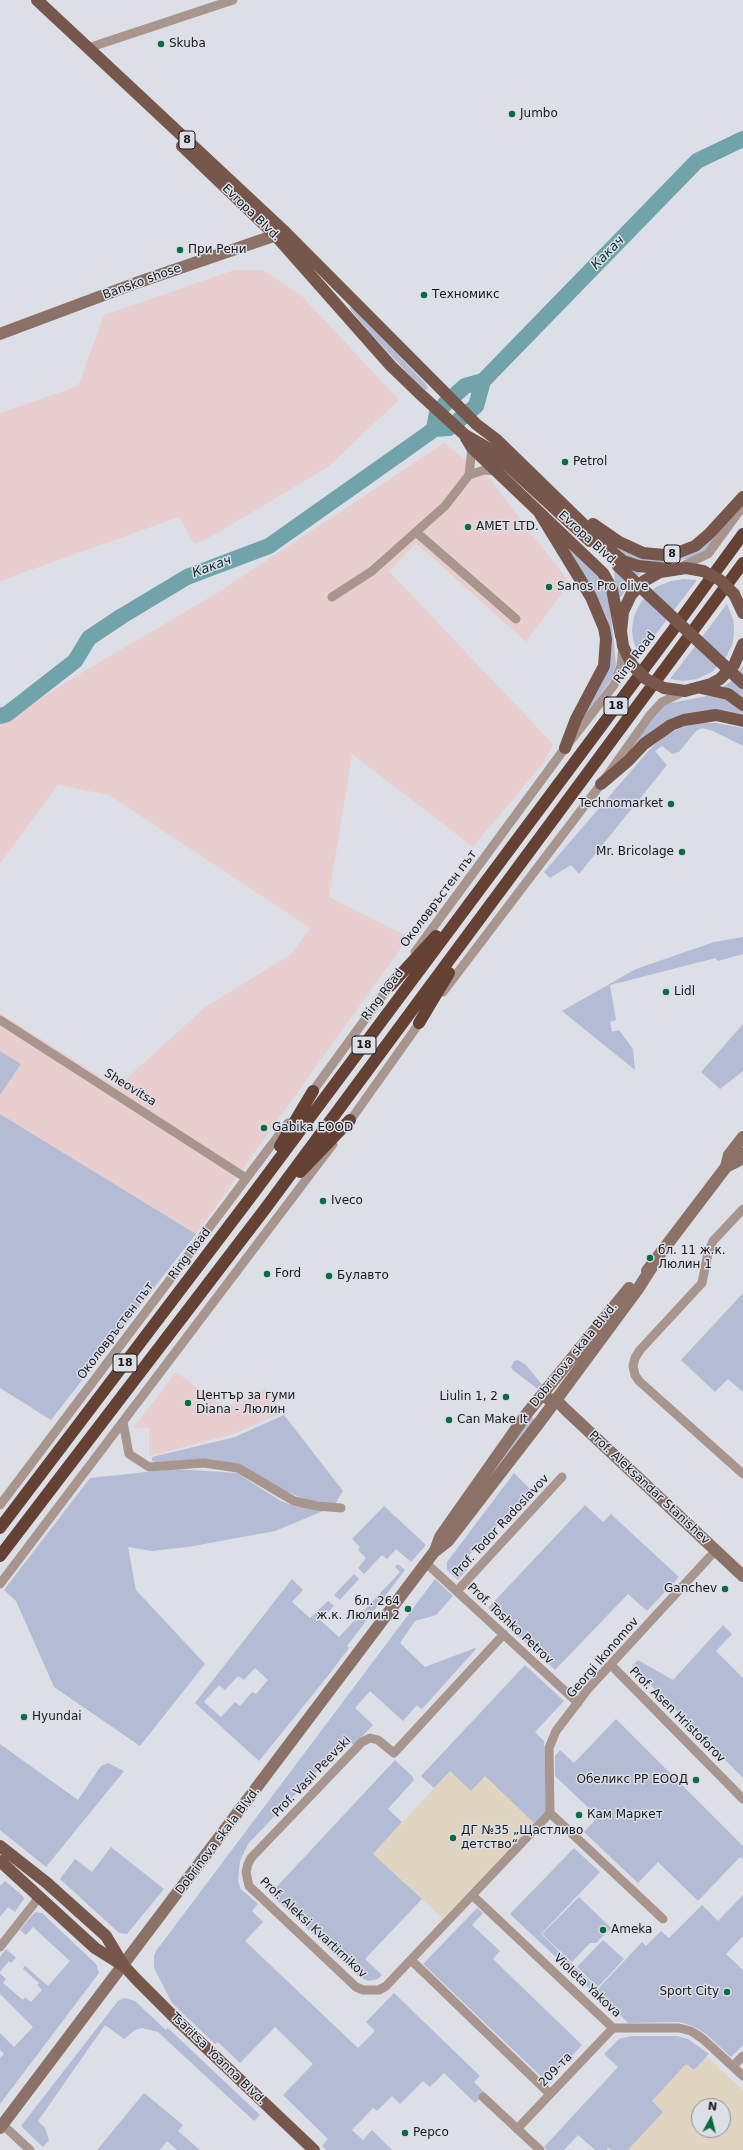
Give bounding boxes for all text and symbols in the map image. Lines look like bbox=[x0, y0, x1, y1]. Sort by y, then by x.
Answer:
place label: Skuba bbox=[169, 37, 206, 51]
marker: Skuba bbox=[156, 39, 166, 49]
place label: Jumbo bbox=[520, 107, 558, 121]
marker: Jumbo bbox=[507, 109, 517, 119]
road number: 8 bbox=[179, 131, 195, 149]
street label: Evropa Blvd. bbox=[219, 182, 283, 244]
water label: Какач bbox=[588, 233, 628, 273]
place label: При Рени bbox=[188, 243, 247, 257]
marker: При Рени bbox=[175, 245, 185, 255]
street label: Bansko shose bbox=[101, 261, 183, 303]
place label: Техномикс bbox=[432, 288, 500, 302]
marker: Техномикс bbox=[419, 290, 429, 300]
place label: Petrol bbox=[573, 455, 607, 469]
marker: Petrol bbox=[560, 457, 570, 467]
street label: Evropa Blvd. bbox=[555, 508, 621, 570]
place label: AMET LTD. bbox=[476, 520, 539, 534]
marker: AMET LTD. bbox=[463, 522, 473, 532]
road number: 8 bbox=[664, 545, 680, 563]
water label: Какач bbox=[190, 553, 234, 581]
place label: Sanos Pro olive bbox=[557, 580, 648, 594]
marker: Sanos Pro olive bbox=[544, 582, 554, 592]
street label: Ring Road bbox=[611, 629, 659, 687]
road number: 18 bbox=[604, 697, 628, 715]
place label: Technomarket bbox=[579, 797, 663, 811]
marker: Technomarket bbox=[666, 799, 676, 809]
place label: Mr. Bricolage bbox=[596, 845, 674, 859]
street label: Околовръстен път bbox=[398, 847, 480, 951]
marker: Mr. Bricolage bbox=[677, 847, 687, 857]
street label: Ring Road bbox=[359, 966, 407, 1024]
place label: Lidl bbox=[674, 985, 695, 999]
marker: Lidl bbox=[661, 987, 671, 997]
road number: 18 bbox=[352, 1036, 376, 1054]
street label: Sheovitsa bbox=[101, 1066, 159, 1110]
place label: Gabika EOOD bbox=[272, 1121, 353, 1135]
marker: Gabika EOOD bbox=[259, 1123, 269, 1133]
place label: Iveco bbox=[331, 1194, 363, 1208]
marker: Iveco bbox=[318, 1196, 328, 1206]
street label: Ring Road bbox=[166, 1225, 214, 1283]
place label: бл. 11 ж.к. Люлин 1 bbox=[658, 1244, 725, 1272]
marker: бл. 11 ж.к. Люлин 1 bbox=[645, 1253, 655, 1263]
place label: Ford bbox=[275, 1267, 301, 1281]
marker: Ford bbox=[262, 1269, 272, 1279]
place label: Булавто bbox=[337, 1269, 389, 1283]
marker: Булавто bbox=[324, 1271, 334, 1281]
street label: Околовръстен път bbox=[75, 1279, 157, 1383]
street label: Dobrinova skala Blvd. bbox=[527, 1300, 621, 1410]
road number: 18 bbox=[113, 1354, 137, 1372]
place label: Център за гуми Diana - Люлин bbox=[196, 1389, 295, 1417]
place label: Liulin 1, 2 bbox=[439, 1390, 498, 1404]
marker: Liulin 1, 2 bbox=[501, 1392, 511, 1402]
marker: Център за гуми Diana - Люлин bbox=[183, 1398, 193, 1408]
place label: Can Make It bbox=[457, 1413, 528, 1427]
marker: Can Make It bbox=[444, 1415, 454, 1425]
street label: Prof. Aleksandar Stanishev bbox=[586, 1428, 712, 1548]
street label: Prof. Todor Radoslavov bbox=[450, 1472, 552, 1580]
street label: Prof. Toshko Petrov bbox=[464, 1580, 556, 1668]
place label: Ganchev bbox=[664, 1582, 717, 1596]
marker: Ganchev bbox=[720, 1584, 730, 1594]
place label: бл. 264 ж.к. Люлин 2 bbox=[317, 1595, 400, 1623]
marker: бл. 264 ж.к. Люлин 2 bbox=[403, 1604, 413, 1614]
street label: Georgi Ikonomov bbox=[564, 1615, 642, 1701]
street label: Prof. Asen Hristoforov bbox=[626, 1664, 728, 1766]
place label: Hyundai bbox=[32, 1710, 82, 1724]
marker: Hyundai bbox=[19, 1712, 29, 1722]
street label: Prof. Vasil Peevski bbox=[270, 1734, 354, 1820]
place label: Обеликс РР ЕООД bbox=[577, 1773, 688, 1787]
marker: Обеликс РР ЕООД bbox=[691, 1775, 701, 1785]
street label: Dobrinova skala Blvd. bbox=[173, 1785, 263, 1897]
place label: Кам Маркет bbox=[587, 1808, 663, 1822]
marker: Кам Маркет bbox=[574, 1810, 584, 1820]
place label: ДГ №35 „Щастливо детство“ bbox=[461, 1824, 583, 1852]
marker: ДГ №35 „Щастливо детство“ bbox=[448, 1833, 458, 1843]
street label: Prof. Aleksi Kvartirnikov bbox=[256, 1875, 370, 1981]
place label: Ameka bbox=[611, 1923, 652, 1937]
marker: Ameka bbox=[598, 1925, 608, 1935]
street label: Violeta Yakova bbox=[550, 1951, 624, 2021]
place label: Sport City bbox=[659, 1985, 719, 1999]
marker: Sport City bbox=[722, 1987, 732, 1997]
street label: Tsaritsa Yoanna Blvd. bbox=[168, 2010, 268, 2108]
street label: 209-та bbox=[536, 2050, 576, 2090]
north arrow bbox=[691, 2098, 731, 2138]
text: N bbox=[707, 2100, 718, 2114]
place label: Pepco bbox=[413, 2126, 449, 2140]
marker: Pepco bbox=[400, 2128, 410, 2138]

